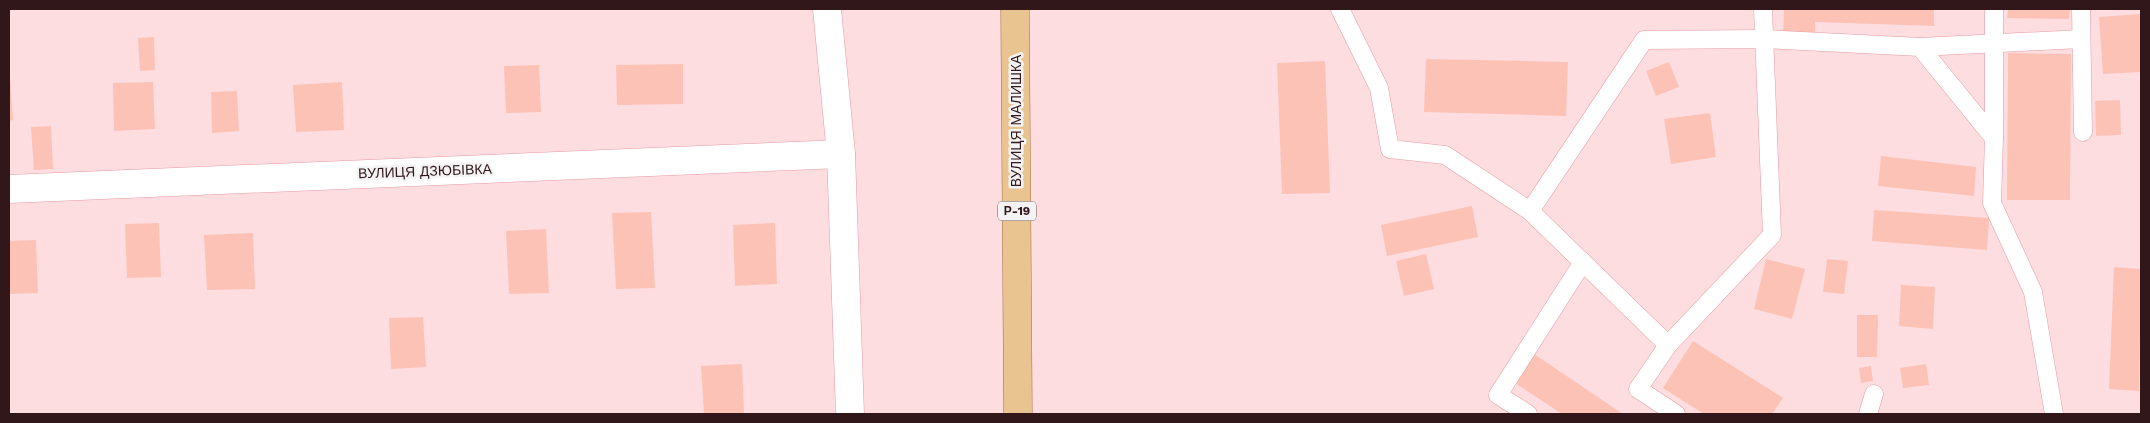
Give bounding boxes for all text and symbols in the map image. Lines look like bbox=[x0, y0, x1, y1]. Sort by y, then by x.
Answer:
street label: ВУЛИЦЯ МАЛИШКА bbox=[1008, 54, 1024, 187]
street label: ВУЛИЦЯ ДЗЮБІВКА bbox=[358, 161, 493, 181]
road number: Р-19 bbox=[998, 202, 1036, 220]

